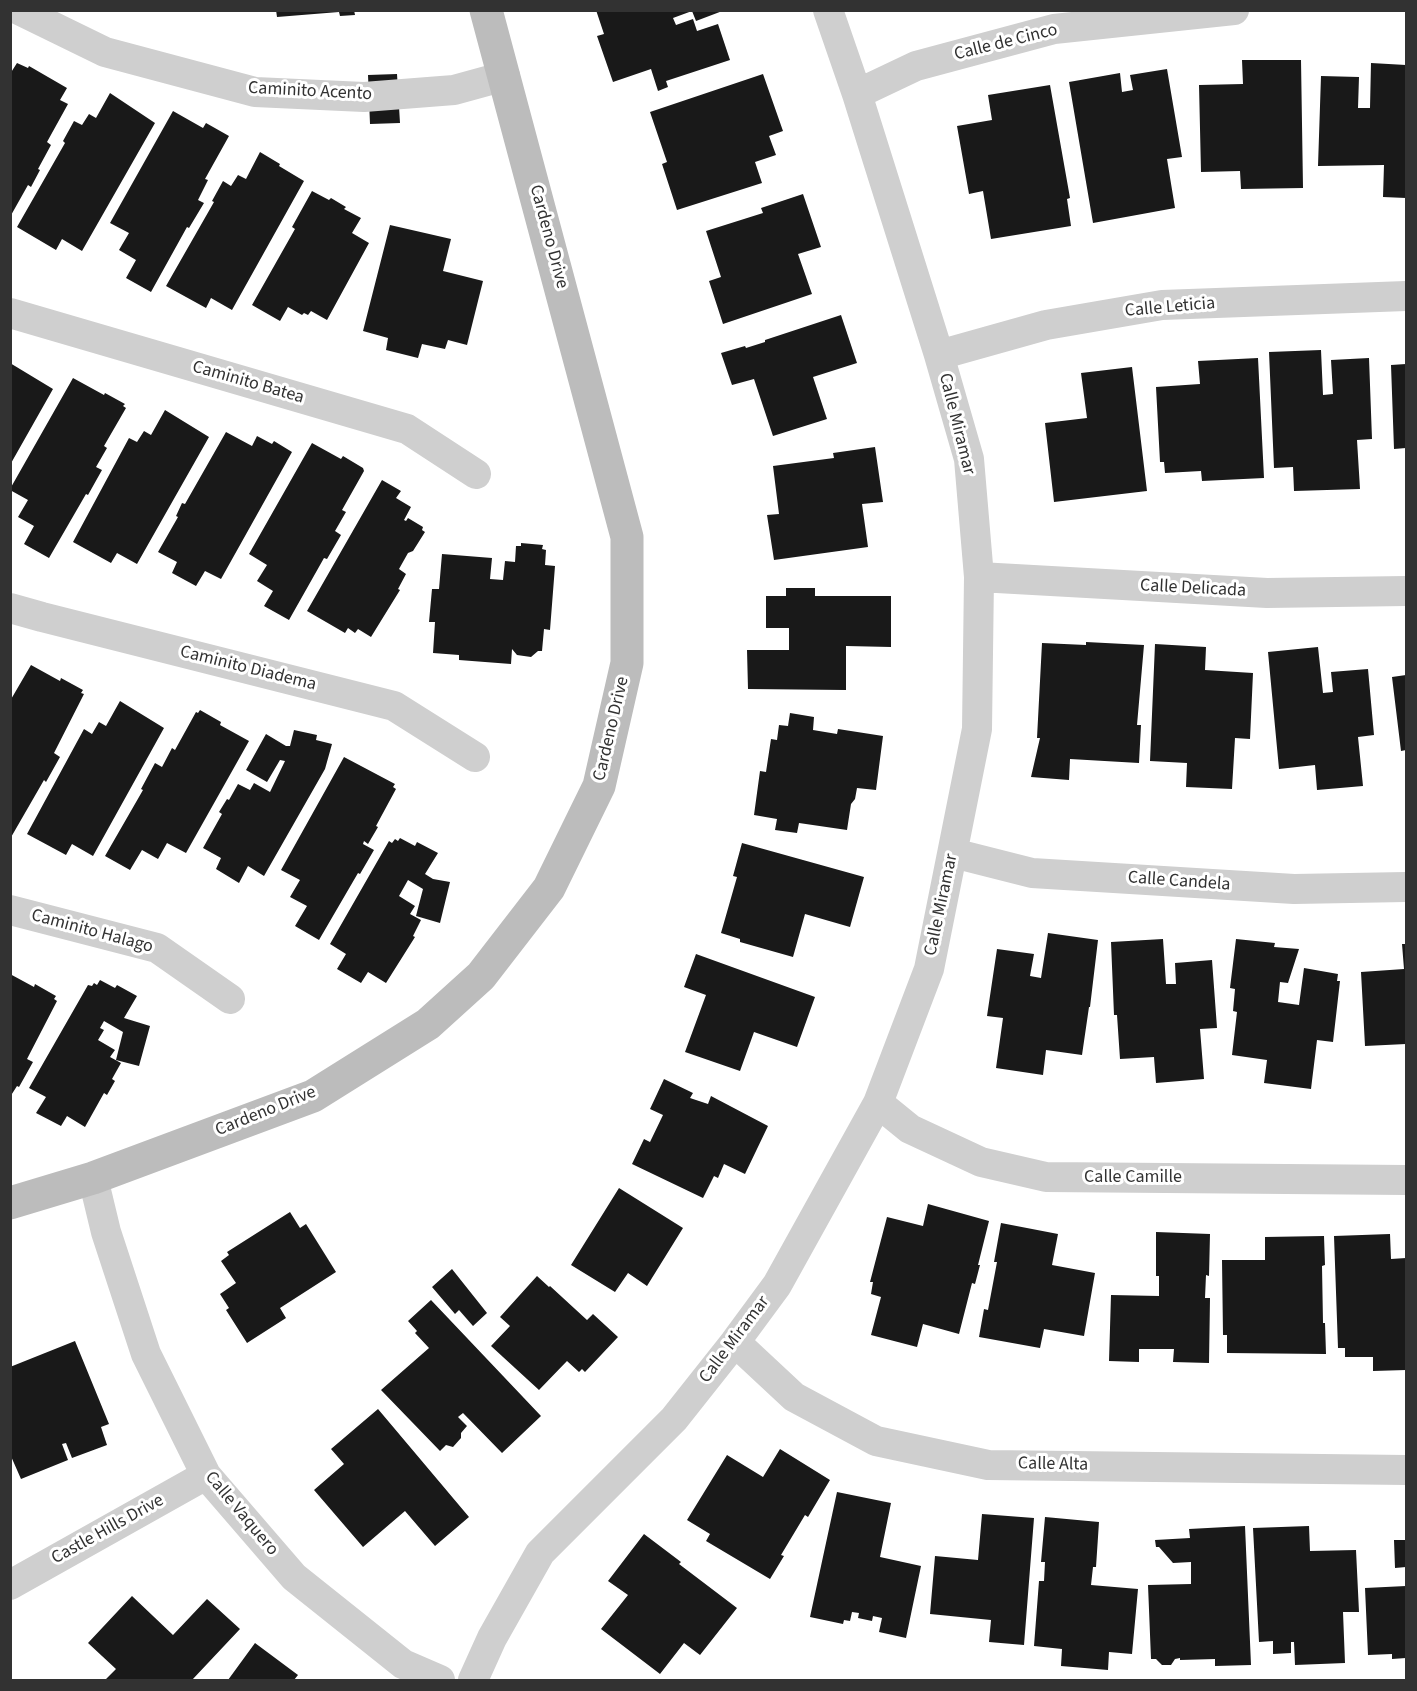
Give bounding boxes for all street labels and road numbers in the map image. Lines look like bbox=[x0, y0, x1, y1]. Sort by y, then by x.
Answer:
street label: Calle de Cinco bbox=[952, 20, 1060, 66]
street label: Caminito Acento bbox=[247, 78, 373, 106]
street label: Cardeno Drive bbox=[524, 183, 572, 291]
street label: Calle Leticia bbox=[1124, 293, 1216, 323]
street label: Caminito Batea bbox=[190, 357, 306, 409]
street label: Calle Miramar bbox=[933, 371, 979, 477]
street label: Calle Delicada bbox=[1139, 575, 1247, 603]
street label: Caminito Diadema bbox=[178, 642, 318, 696]
street label: Cardeno Drive bbox=[589, 675, 635, 783]
street label: Calle Miramar bbox=[921, 852, 963, 958]
street label: Calle Candela bbox=[1127, 868, 1231, 896]
street label: Caminito Halago bbox=[29, 905, 155, 959]
street label: Cardeno Drive bbox=[213, 1082, 319, 1142]
street label: Calle Camille bbox=[1084, 1167, 1182, 1189]
street label: Calle Miramar bbox=[695, 1292, 775, 1388]
street label: Calle Alta bbox=[1018, 1454, 1088, 1476]
street label: Calle Vaquero bbox=[199, 1467, 283, 1561]
street label: Castle Hills Drive bbox=[48, 1490, 168, 1570]

